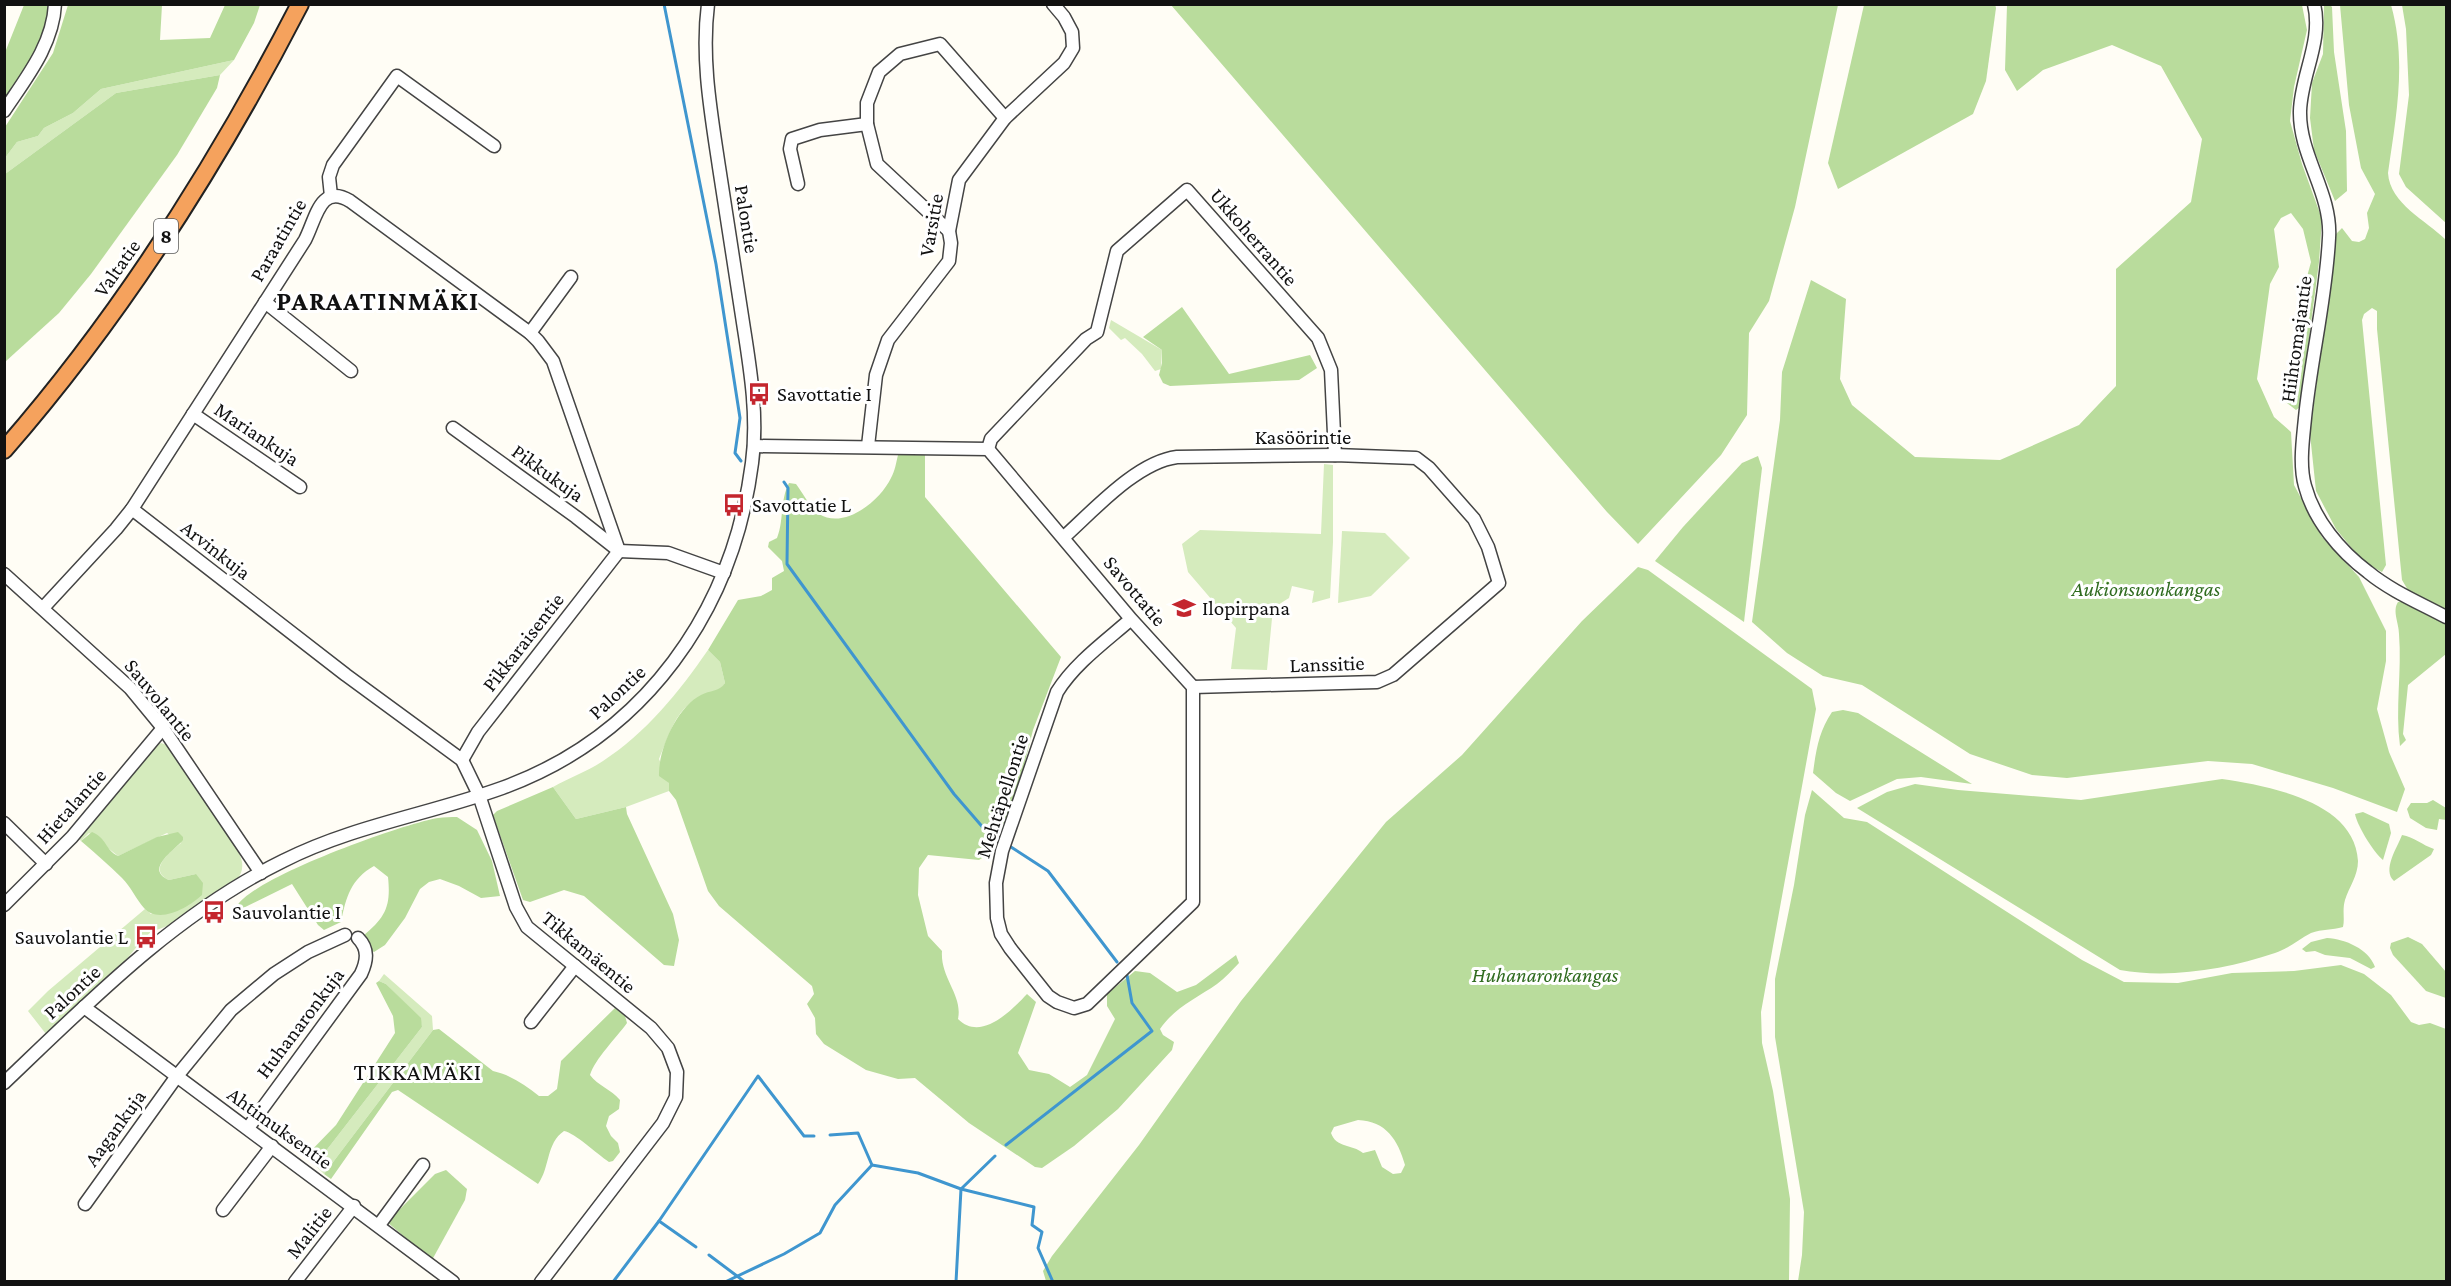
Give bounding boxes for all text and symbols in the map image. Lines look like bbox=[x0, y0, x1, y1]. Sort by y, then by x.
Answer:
street label: Palontie bbox=[730, 183, 764, 255]
street label: Ukkoherrantie bbox=[1205, 183, 1303, 291]
street label: Varsitie bbox=[914, 192, 948, 258]
street label: Paraatintie bbox=[245, 194, 311, 286]
road number: 8 bbox=[154, 219, 178, 253]
street label: Valtatie bbox=[89, 235, 145, 301]
street label: Hiihtomajantie bbox=[2275, 274, 2317, 404]
district label: PARAATINMÄKI bbox=[276, 286, 480, 316]
bus stop icon: Savottatie I bbox=[746, 381, 772, 407]
place label: Savottatie I bbox=[777, 382, 872, 406]
street label: Mariankuja bbox=[210, 397, 304, 471]
street label: Kasöörintie bbox=[1255, 425, 1351, 449]
street label: Pikkukuja bbox=[507, 439, 589, 507]
bus stop icon: Savottatie L bbox=[721, 492, 747, 518]
place label: Savottatie L bbox=[752, 493, 851, 517]
street label: Arvinkuja bbox=[176, 515, 256, 585]
street label: Savottatie bbox=[1099, 551, 1171, 631]
park label: Aukionsuonkangas bbox=[2071, 577, 2221, 601]
street label: Pikkaraisentie bbox=[477, 588, 569, 696]
school or university icon: Ilopirpana bbox=[1171, 595, 1197, 621]
place label: Ilopirpana bbox=[1202, 596, 1290, 620]
street label: Lanssitie bbox=[1289, 651, 1365, 677]
street label: Sauvolantie bbox=[120, 654, 200, 746]
street label: Palontie bbox=[584, 660, 650, 724]
street label: Mehtäpellontie bbox=[971, 731, 1033, 861]
street label: Hietalantie bbox=[31, 763, 111, 849]
bus stop icon: Sauvolantie I bbox=[201, 899, 227, 925]
place label: Sauvolantie I bbox=[232, 900, 341, 924]
street label: Tikkamäentie bbox=[537, 906, 641, 998]
bus stop icon: Sauvolantie L bbox=[133, 924, 159, 950]
place label: Sauvolantie L bbox=[15, 925, 129, 949]
street label: Palontie bbox=[39, 960, 105, 1024]
street label: Huhanaronkuja bbox=[251, 963, 349, 1083]
park label: Huhanaronkangas bbox=[1472, 963, 1619, 987]
district label: TIKKAMÄKI bbox=[353, 1058, 483, 1085]
street label: Ahtimuksentie bbox=[223, 1082, 337, 1174]
street label: Aagankuja bbox=[79, 1085, 151, 1171]
street label: Malitie bbox=[281, 1201, 337, 1263]

